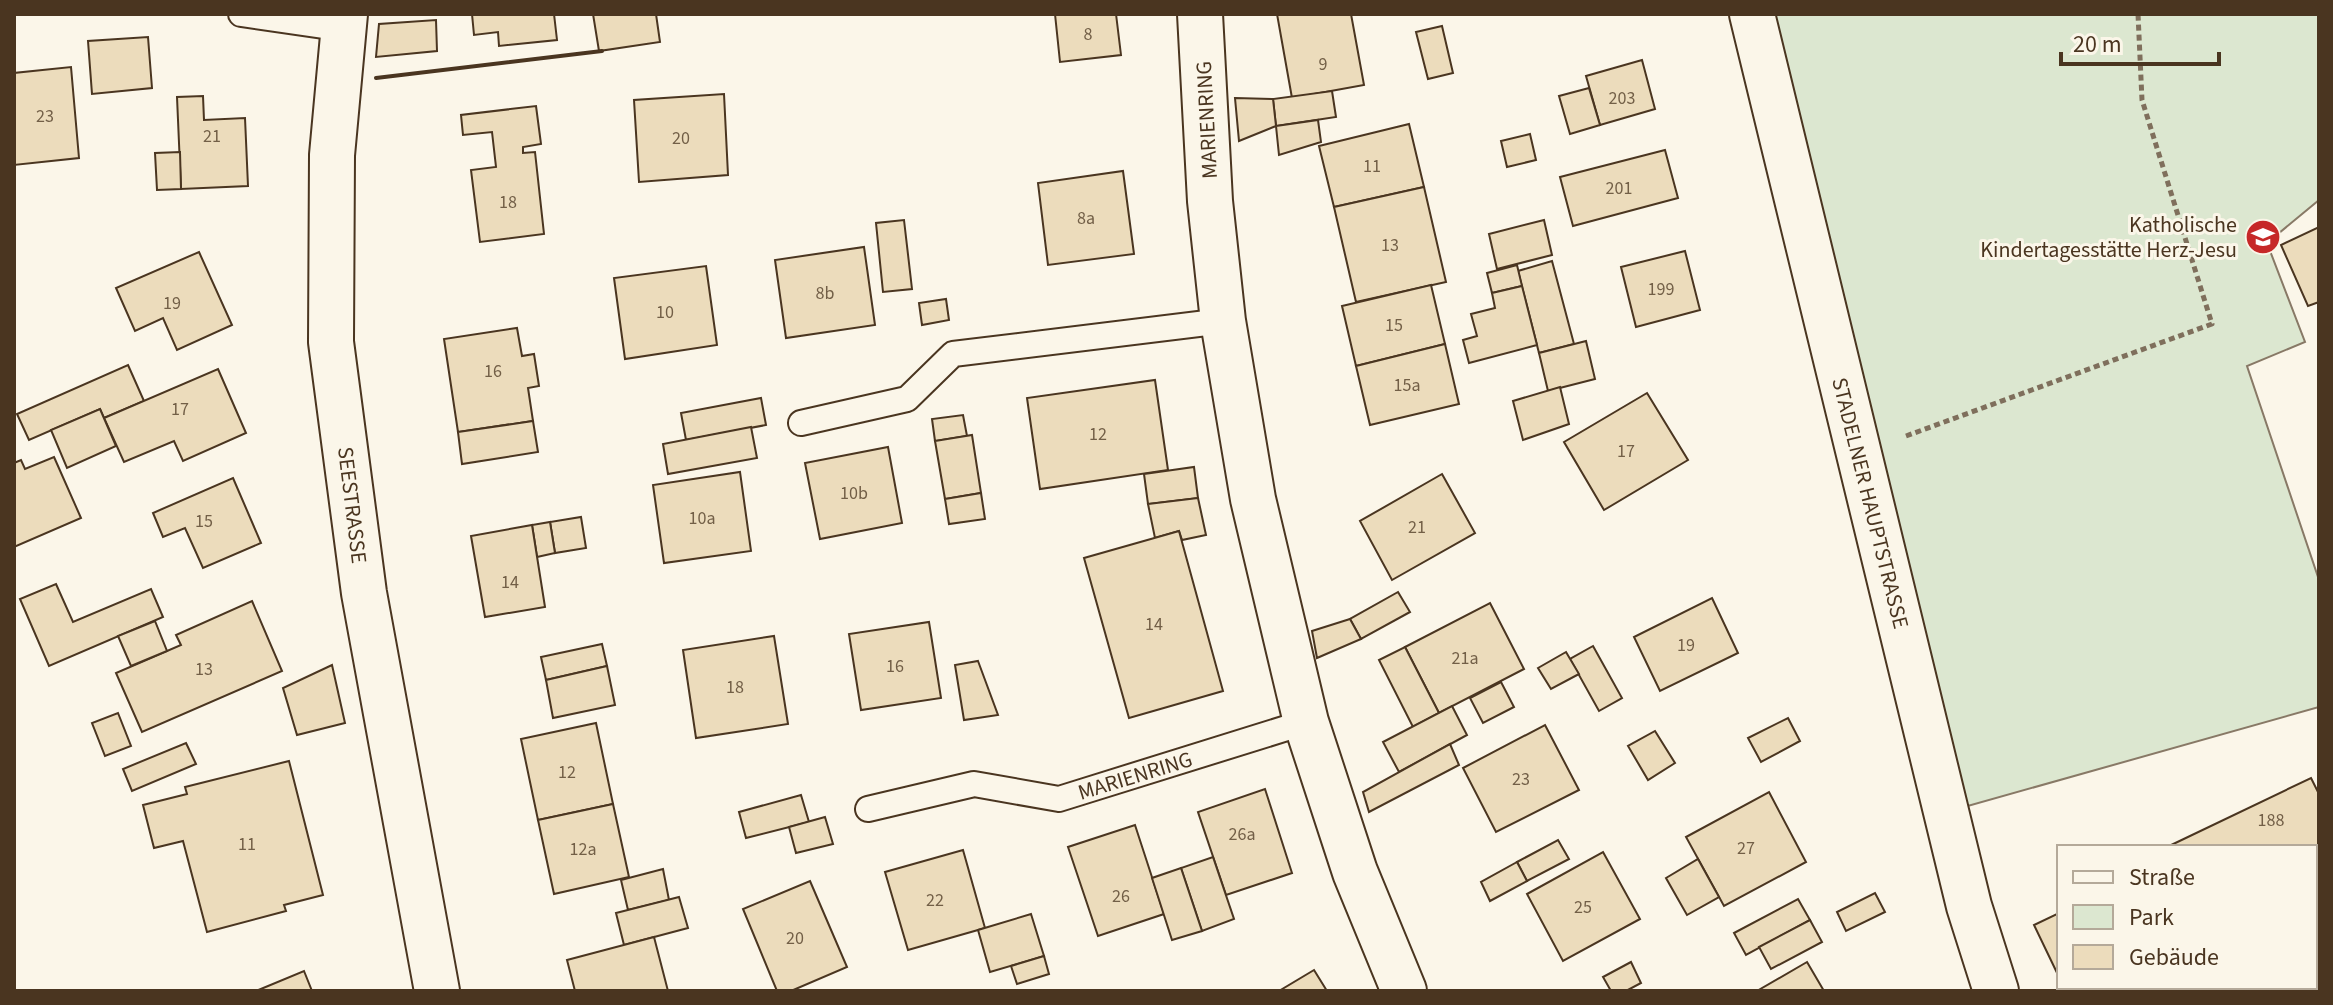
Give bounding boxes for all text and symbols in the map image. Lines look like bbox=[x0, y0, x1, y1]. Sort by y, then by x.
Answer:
scale bar bbox=[2061, 16, 2219, 66]
house number: 8 bbox=[1084, 22, 1093, 47]
text: 20 m bbox=[2073, 27, 2122, 62]
house number: 9 bbox=[1319, 52, 1328, 77]
street label: MARIENRING bbox=[1188, 60, 1226, 180]
house number: 203 bbox=[1609, 86, 1635, 111]
house number: 23 bbox=[36, 104, 54, 129]
house number: 21 bbox=[203, 124, 221, 149]
house number: 20 bbox=[672, 126, 690, 151]
house number: 11 bbox=[1363, 154, 1381, 179]
house number: 201 bbox=[1606, 176, 1632, 201]
house number: 18 bbox=[499, 190, 517, 215]
house number: 8a bbox=[1077, 206, 1095, 231]
place label: Katholische Kindertagesstätte Herz-Jesu bbox=[1980, 209, 2237, 266]
school or university icon: Katholische Kindertagesstätte Herz-Jesu bbox=[2244, 218, 2282, 256]
house number: 13 bbox=[1381, 233, 1399, 258]
house number: 199 bbox=[1648, 277, 1674, 302]
house number: 8b bbox=[816, 281, 834, 306]
house number: 19 bbox=[163, 291, 181, 316]
house number: 10 bbox=[656, 300, 674, 325]
house number: 15 bbox=[1385, 313, 1403, 338]
house number: 16 bbox=[484, 359, 502, 384]
house number: 15a bbox=[1394, 373, 1420, 398]
street label: STADELNER HAUPTSTRASSE bbox=[1823, 374, 1917, 632]
house number: 17 bbox=[171, 397, 189, 422]
house number: 12 bbox=[1089, 422, 1107, 447]
house number: 17 bbox=[1617, 439, 1635, 464]
street label: SEESTRASSE bbox=[329, 445, 375, 565]
house number: 10b bbox=[840, 481, 868, 506]
house number: 10a bbox=[689, 506, 715, 531]
house number: 15 bbox=[195, 509, 213, 534]
house number: 21 bbox=[1408, 515, 1426, 540]
house number: 14 bbox=[501, 570, 519, 595]
house number: 14 bbox=[1145, 612, 1163, 637]
house number: 19 bbox=[1677, 633, 1695, 658]
house number: 21a bbox=[1452, 646, 1478, 671]
house number: 16 bbox=[886, 654, 904, 679]
house number: 13 bbox=[195, 657, 213, 682]
house number: 18 bbox=[726, 675, 744, 700]
street label: MARIENRING bbox=[1074, 743, 1196, 809]
house number: 12 bbox=[558, 760, 576, 785]
house number: 23 bbox=[1512, 767, 1530, 792]
house number: 188 bbox=[2258, 808, 2284, 833]
house number: 26a bbox=[1229, 822, 1255, 847]
house number: 11 bbox=[238, 832, 256, 857]
house number: 27 bbox=[1737, 836, 1755, 861]
house number: 12a bbox=[570, 837, 596, 862]
legend bbox=[2057, 845, 2317, 989]
text: Straße bbox=[2129, 860, 2195, 895]
house number: 26 bbox=[1112, 884, 1130, 909]
house number: 22 bbox=[926, 888, 944, 913]
house number: 25 bbox=[1574, 895, 1592, 920]
text: Park bbox=[2129, 900, 2174, 935]
house number: 20 bbox=[786, 926, 804, 951]
text: Gebäude bbox=[2129, 940, 2219, 975]

